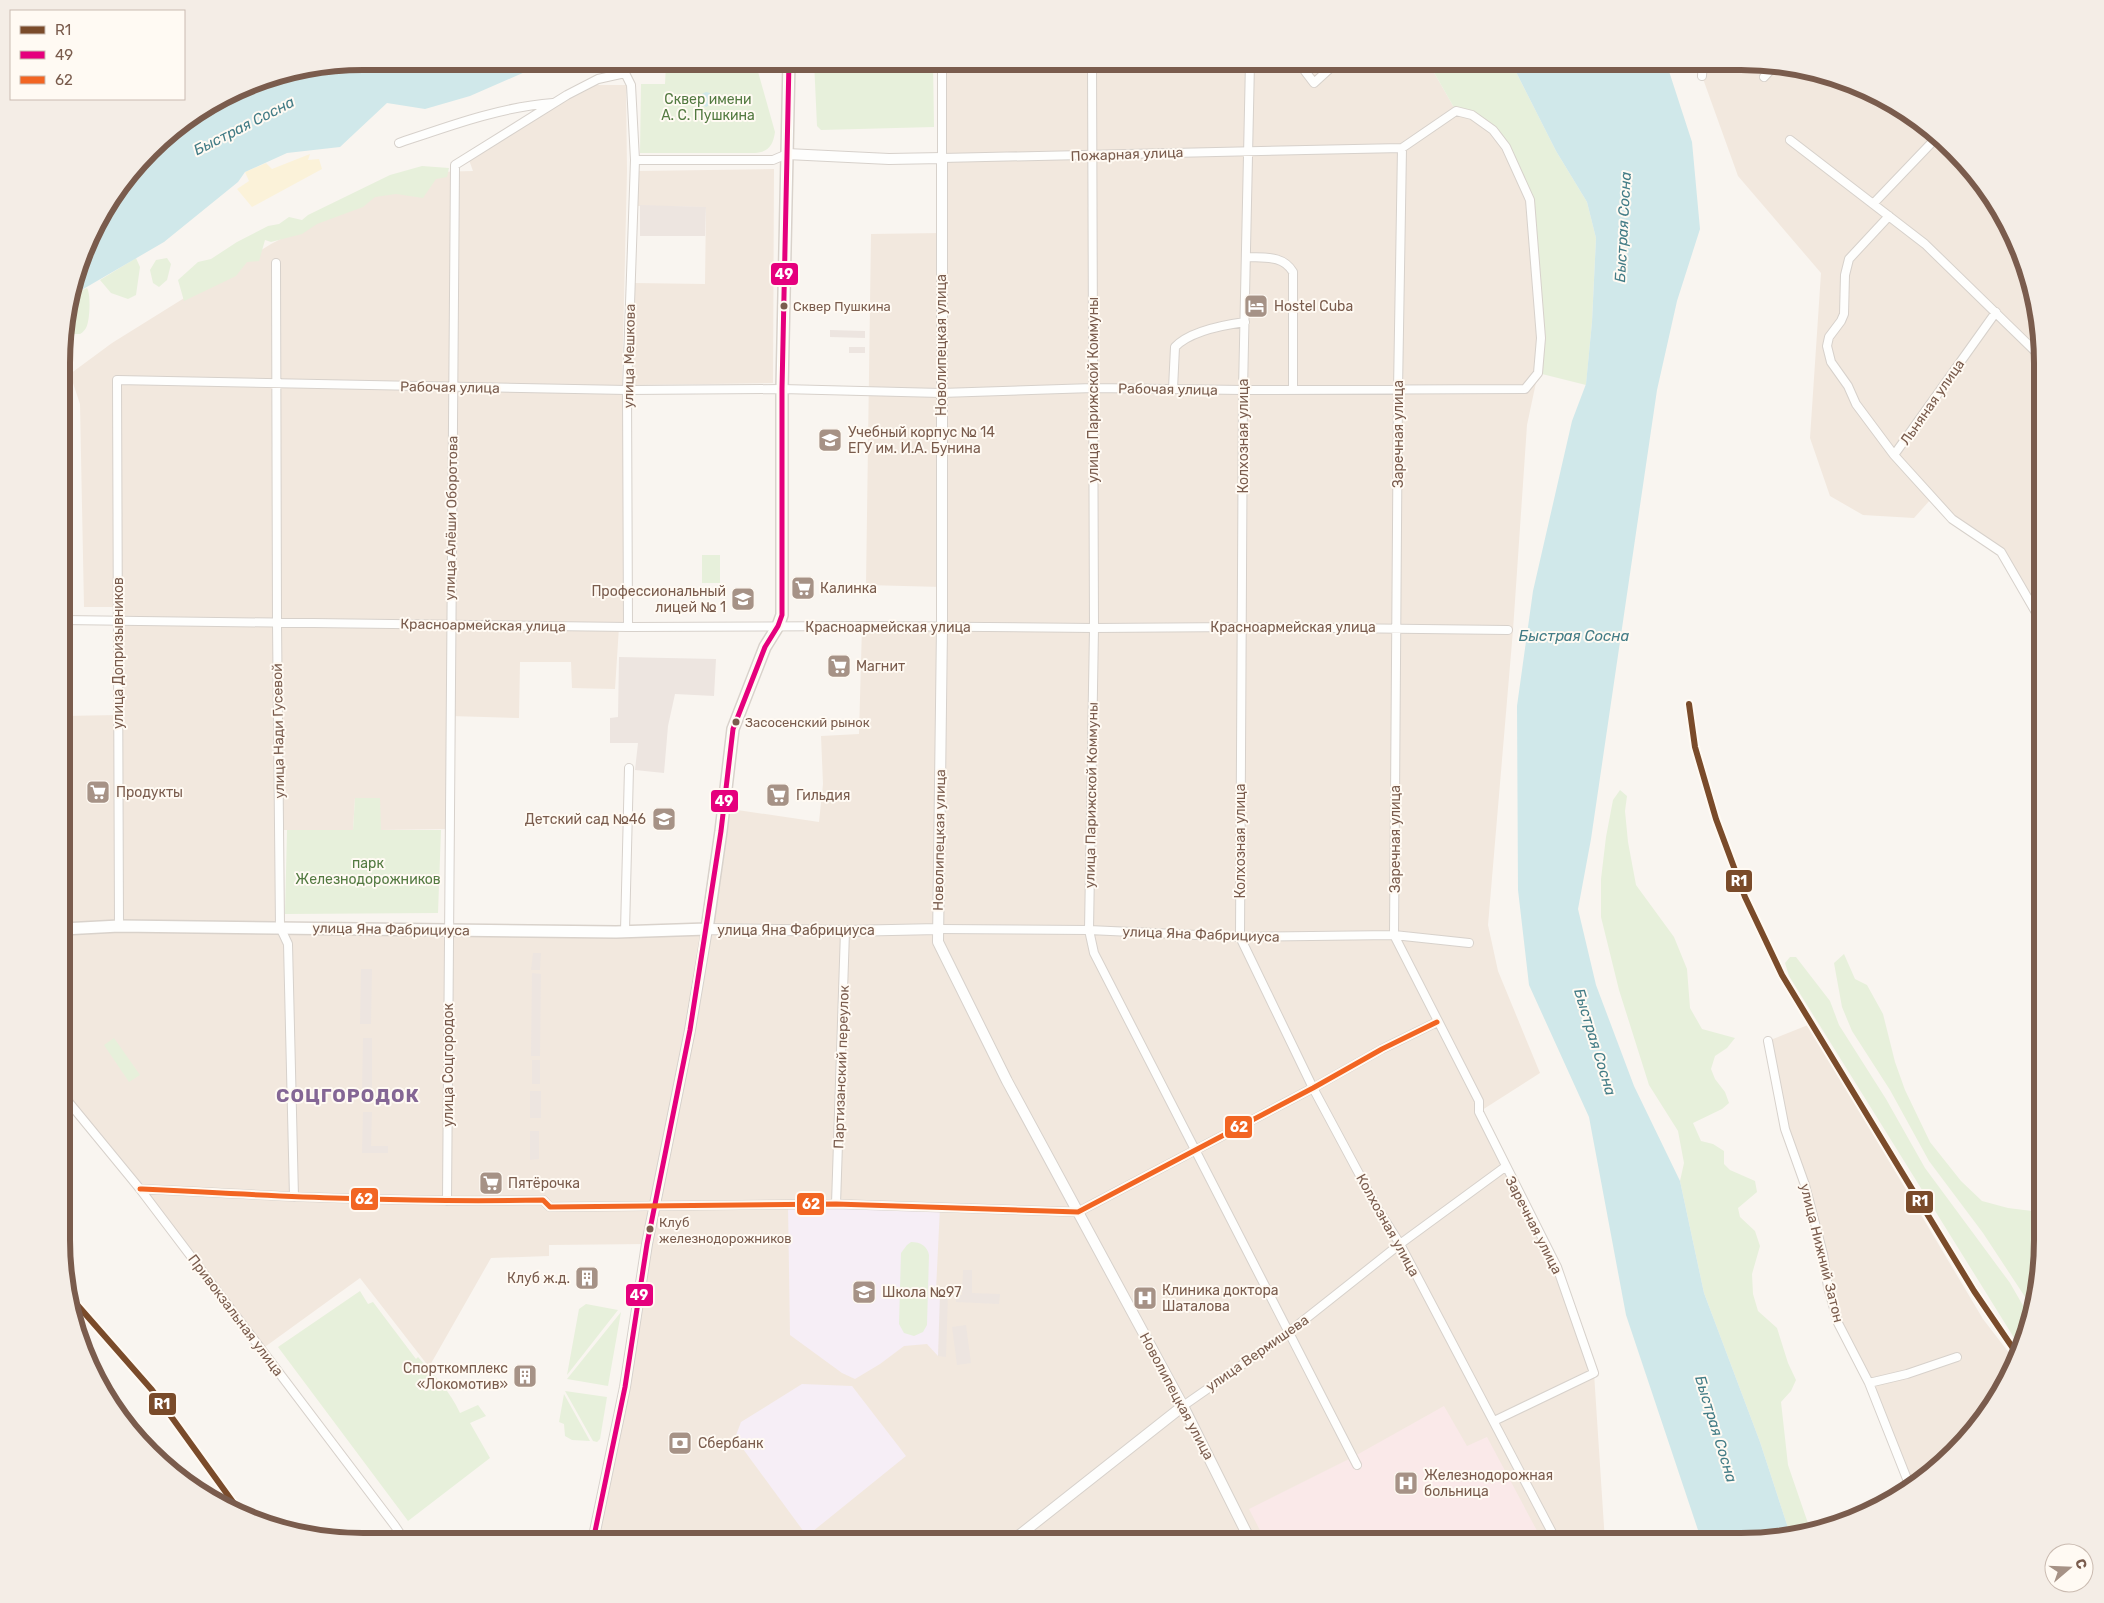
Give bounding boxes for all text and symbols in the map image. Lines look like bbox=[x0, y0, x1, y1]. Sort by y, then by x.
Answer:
legend bbox=[10, 10, 185, 100]
text: R1 bbox=[55, 21, 71, 39]
text: 49 bbox=[55, 46, 73, 64]
text: 62 bbox=[55, 71, 73, 89]
park label: Сквер имени А. С. Пушкина bbox=[661, 91, 755, 124]
water label: Быстрая Сосна bbox=[191, 93, 298, 159]
street label: Пожарная улица bbox=[1070, 144, 1184, 165]
water label: Быстрая Сосна bbox=[1611, 171, 1635, 283]
line badge: 49 bbox=[770, 262, 799, 286]
text: 49 bbox=[775, 266, 793, 283]
street label: Новолипецкая улица bbox=[933, 274, 950, 416]
hotel icon: Hostel Cuba bbox=[1243, 293, 1269, 319]
street label: улица Парижской Коммуны bbox=[1085, 297, 1102, 483]
place label: Hostel Cuba bbox=[1274, 298, 1353, 315]
place label: Сквер Пушкина bbox=[793, 299, 891, 314]
marker: Сквер Пушкина bbox=[779, 301, 789, 311]
street label: улица Мешкова bbox=[620, 304, 639, 408]
street label: Льняная улица bbox=[1897, 356, 1968, 448]
street label: Рабочая улица bbox=[400, 378, 500, 397]
street label: Колхозная улица bbox=[1235, 379, 1252, 493]
street label: Рабочая улица bbox=[1118, 380, 1218, 399]
street label: Заречная улица bbox=[1390, 380, 1407, 488]
place label: Учебный корпус № 14 ЕГУ им. И.А. Бунина bbox=[848, 424, 995, 457]
school or university icon: Учебный корпус № 14 ЕГУ им. И.А. Бунина bbox=[817, 427, 843, 453]
street label: улица Алёши Оборотова bbox=[442, 435, 461, 601]
supermarket icon: Калинка bbox=[790, 575, 816, 601]
street label: улица Допризывников bbox=[110, 577, 127, 729]
place label: Калинка bbox=[820, 580, 877, 597]
place label: Профессиональный лицей № 1 bbox=[591, 583, 726, 616]
school or university icon: Профессиональный лицей № 1 bbox=[730, 586, 756, 612]
street label: Красноармейская улица bbox=[400, 616, 566, 635]
street label: Красноармейская улица bbox=[805, 619, 971, 636]
street label: Красноармейская улица bbox=[1210, 619, 1376, 636]
water label: Быстрая Сосна bbox=[1519, 627, 1629, 645]
supermarket icon: Магнит bbox=[826, 653, 852, 679]
place label: Магнит bbox=[856, 658, 905, 675]
street label: улица Нади Гусевой bbox=[269, 663, 288, 799]
street label: улица Парижской Коммуны bbox=[1081, 702, 1102, 888]
place label: Засосенский рынок bbox=[745, 715, 870, 730]
marker: Засосенский рынок bbox=[731, 717, 741, 727]
street label: Новолипецкая улица bbox=[930, 769, 949, 911]
supermarket icon: Продукты bbox=[85, 779, 111, 805]
supermarket icon: Гильдия bbox=[765, 782, 791, 808]
place label: Продукты bbox=[116, 784, 183, 801]
street label: Колхозная улица bbox=[1232, 784, 1249, 898]
street label: Заречная улица bbox=[1387, 785, 1404, 893]
place label: Гильдия bbox=[796, 787, 850, 804]
line badge: 49 bbox=[710, 789, 739, 813]
text: 49 bbox=[715, 793, 733, 810]
school or university icon: Детский сад №46 bbox=[651, 806, 677, 832]
place label: Детский сад №46 bbox=[525, 811, 646, 828]
park label: парк Железнодорожников bbox=[295, 855, 441, 888]
line badge: R1 bbox=[1725, 869, 1753, 893]
text: R1 bbox=[1731, 873, 1747, 890]
street label: улица Яна Фабрициуса bbox=[312, 920, 470, 939]
street label: улица Яна Фабрициуса bbox=[717, 922, 875, 939]
street label: улица Яна Фабрициуса bbox=[1122, 923, 1280, 946]
street label: Партизанский переулок bbox=[830, 984, 853, 1149]
water label: Быстрая Сосна bbox=[1570, 987, 1620, 1098]
street label: улица Соцгородок bbox=[440, 1003, 457, 1127]
district label: СОЦГОРОДОК bbox=[276, 1084, 420, 1107]
line badge: 62 bbox=[1224, 1115, 1253, 1139]
text: 62 bbox=[1230, 1119, 1248, 1136]
supermarket icon: Пятёрочка bbox=[478, 1170, 504, 1196]
street label: Колхозная улица bbox=[1352, 1171, 1423, 1280]
street label: Заречная улица bbox=[1501, 1173, 1566, 1277]
place label: Пятёрочка bbox=[508, 1175, 580, 1192]
street label: улица Нижний Затон bbox=[1796, 1182, 1847, 1324]
line badge: 62 bbox=[350, 1187, 379, 1211]
line badge: R1 bbox=[1905, 1190, 1934, 1214]
text: 62 bbox=[355, 1191, 373, 1208]
line badge: 62 bbox=[796, 1192, 825, 1216]
text: R1 bbox=[1912, 1193, 1928, 1210]
text: 62 bbox=[802, 1196, 820, 1213]
place label: Клуб железнодорожников bbox=[659, 1215, 792, 1246]
marker: Клуб железнодорожников bbox=[645, 1224, 655, 1234]
street label: Привокзальная улица bbox=[184, 1251, 287, 1379]
building icon: Клуб ж.д. bbox=[574, 1265, 600, 1291]
place label: Клуб ж.д. bbox=[507, 1270, 570, 1287]
school or university icon: Школа №97 bbox=[851, 1279, 877, 1305]
place label: Клиника доктора Шаталова bbox=[1162, 1282, 1279, 1315]
line badge: 49 bbox=[625, 1283, 654, 1307]
place label: Школа №97 bbox=[882, 1284, 961, 1301]
hospital icon: Клиника доктора Шаталова bbox=[1132, 1285, 1158, 1311]
text: 49 bbox=[630, 1287, 648, 1304]
street label: улица Вермишева bbox=[1203, 1312, 1312, 1395]
street label: Новолипецкая улица bbox=[1136, 1330, 1217, 1463]
place label: Спорткомплекс «Локомотив» bbox=[403, 1360, 508, 1393]
building icon: Спорткомплекс «Локомотив» bbox=[512, 1363, 538, 1389]
water label: Быстрая Сосна bbox=[1691, 1374, 1741, 1485]
line badge: R1 bbox=[148, 1392, 177, 1416]
text: R1 bbox=[154, 1396, 170, 1413]
bank icon: Сбербанк bbox=[667, 1430, 693, 1456]
place label: Сбербанк bbox=[698, 1435, 764, 1452]
place label: Железнодорожная больница bbox=[1424, 1467, 1553, 1500]
hospital icon: Железнодорожная больница bbox=[1393, 1470, 1419, 1496]
north arrow bbox=[2044, 1543, 2094, 1593]
text: С bbox=[2071, 1557, 2091, 1572]

